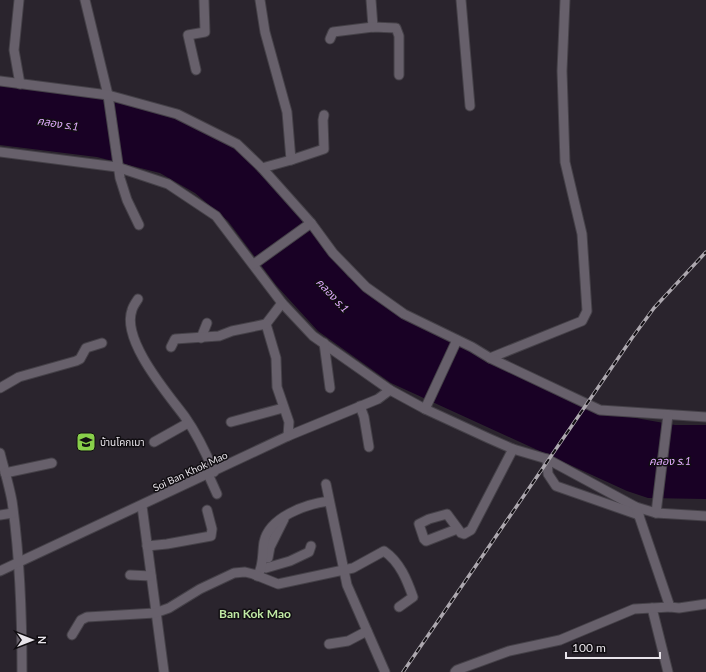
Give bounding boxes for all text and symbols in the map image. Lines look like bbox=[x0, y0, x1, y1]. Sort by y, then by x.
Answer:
water label: คลอง ร.1 bbox=[36, 113, 80, 133]
water label: คลอง ร.1 bbox=[314, 275, 352, 315]
school or university icon: บ้านโคกเมา bbox=[75, 431, 97, 453]
place label: บ้านโคกเมา bbox=[100, 436, 145, 448]
street label: Soi Ban Khok Mao bbox=[151, 448, 229, 494]
water label: คลอง ร.1 bbox=[649, 454, 691, 467]
district label: Ban Kok Mao bbox=[219, 606, 291, 621]
north arrow bbox=[12, 620, 52, 660]
scale bar bbox=[566, 634, 660, 660]
text: N bbox=[36, 636, 49, 644]
text: 100 m bbox=[572, 640, 606, 655]

